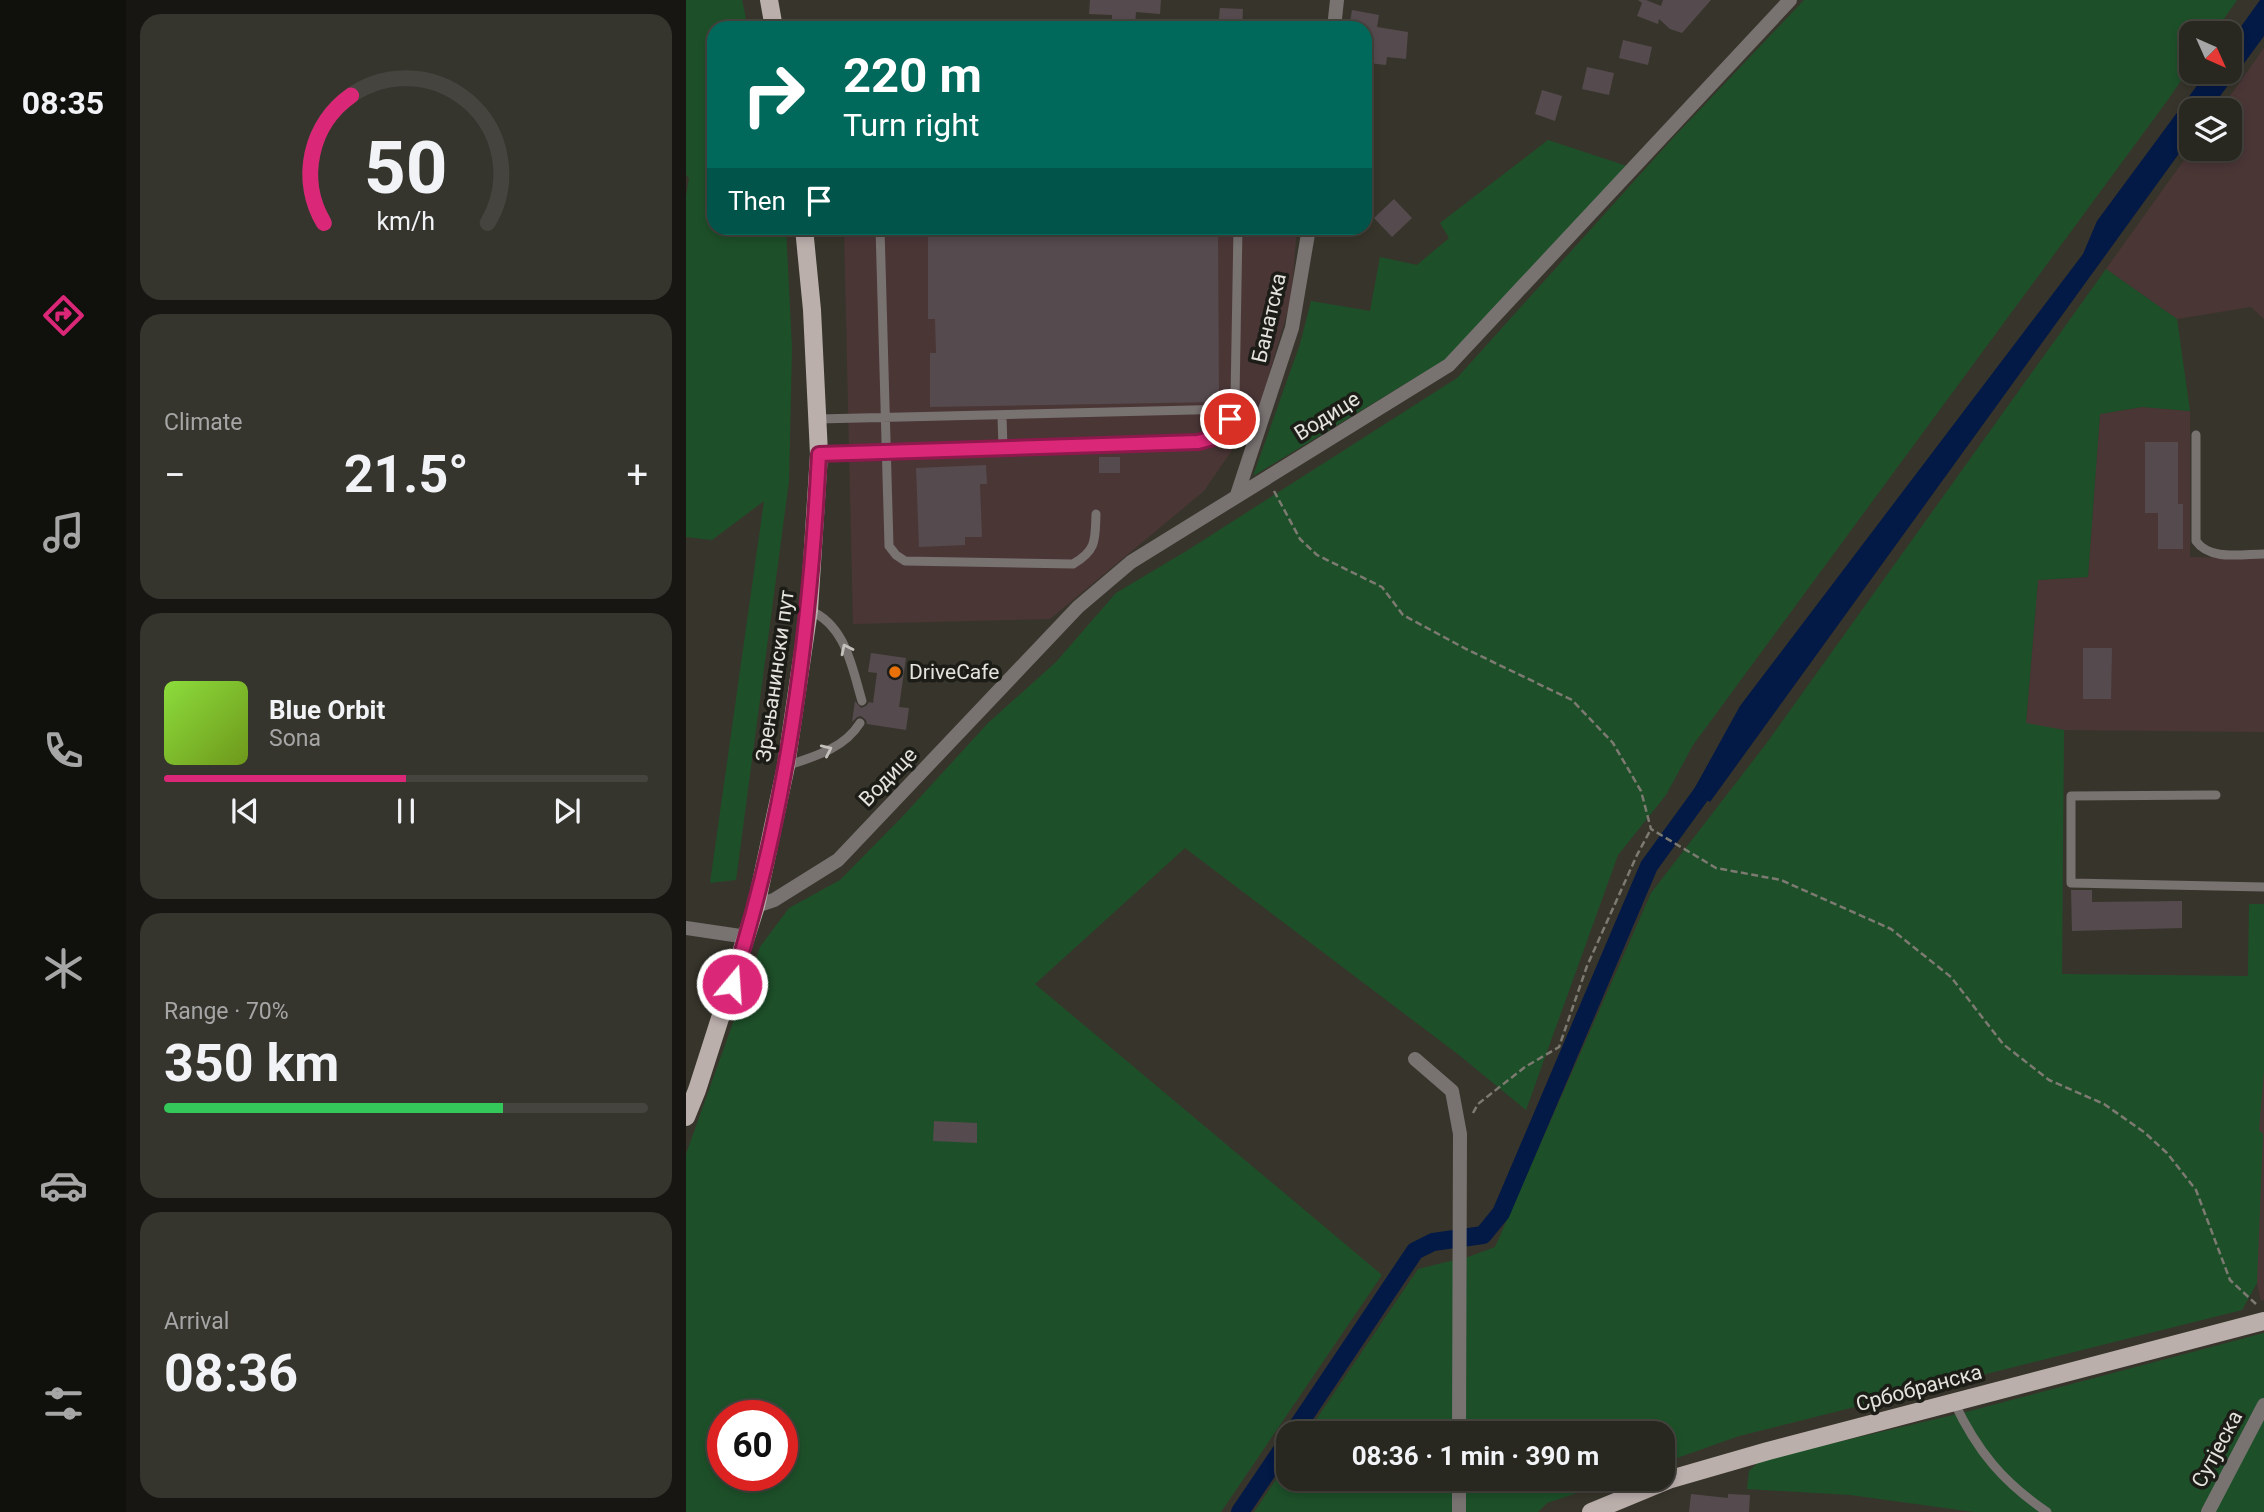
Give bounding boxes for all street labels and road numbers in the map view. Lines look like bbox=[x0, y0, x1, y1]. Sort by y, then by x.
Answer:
street label: Банатска bbox=[1247, 271, 1291, 365]
street label: Водице bbox=[1290, 387, 1364, 445]
street label: Зрењанински пут bbox=[751, 589, 799, 763]
street label: Водице bbox=[854, 743, 922, 811]
street label: Србобранска bbox=[1853, 1360, 1985, 1416]
street label: Сутјеска bbox=[2187, 1406, 2247, 1492]

